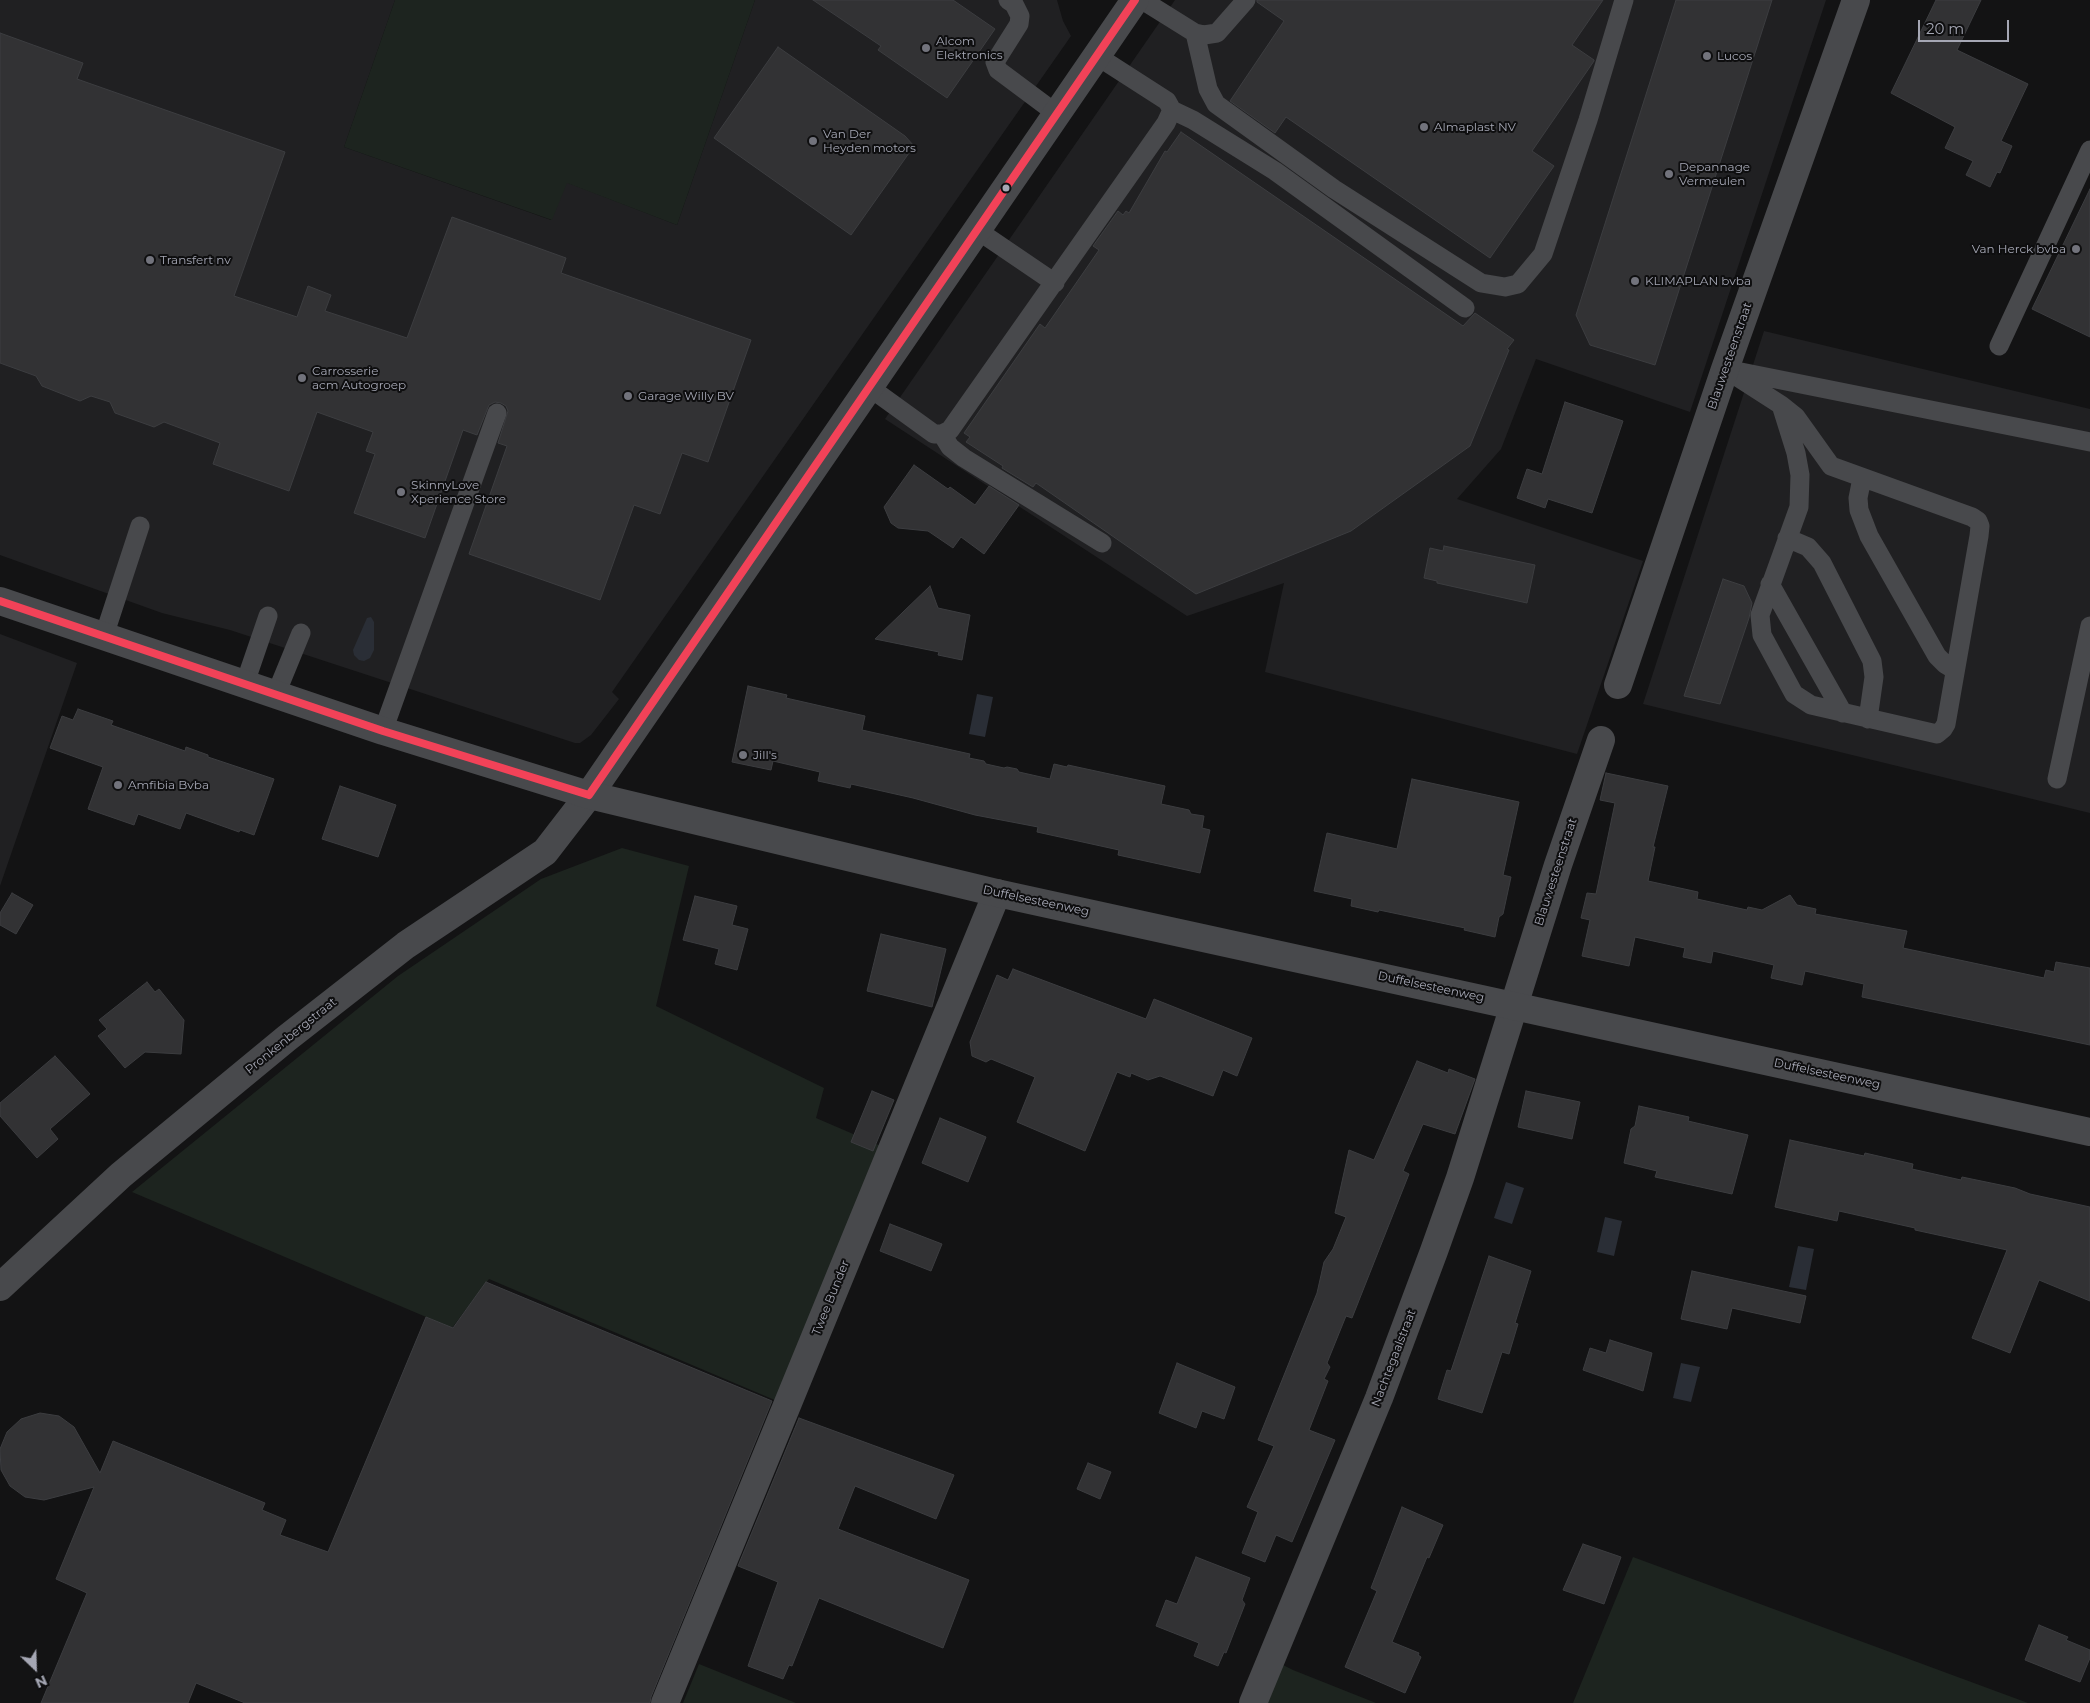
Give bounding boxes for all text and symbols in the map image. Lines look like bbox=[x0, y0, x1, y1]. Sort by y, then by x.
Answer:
scale bar bbox=[1920, 10, 2011, 42]
text: 20 m bbox=[1926, 19, 1964, 38]
place label: Alcom Elektronics bbox=[936, 34, 1003, 62]
marker: Alcom Elektronics bbox=[920, 42, 932, 54]
place label: Lucos bbox=[1717, 49, 1752, 63]
marker: Lucos bbox=[1701, 50, 1713, 62]
place label: Almaplast NV bbox=[1434, 120, 1516, 134]
marker: Almaplast NV bbox=[1418, 121, 1430, 133]
place label: Van Der Heyden motors bbox=[823, 127, 916, 155]
marker: Van Der Heyden motors bbox=[807, 135, 819, 147]
place label: Depannage Vermeulen bbox=[1679, 160, 1750, 188]
marker: Depannage Vermeulen bbox=[1663, 168, 1675, 180]
unlabelled marker bbox=[1001, 183, 1011, 193]
place label: Van Herck bvba bbox=[1972, 242, 2066, 256]
marker: Van Herck bvba bbox=[2070, 243, 2082, 255]
place label: Transfert nv bbox=[160, 253, 231, 267]
marker: Transfert nv bbox=[144, 254, 156, 266]
place label: KLIMAPLAN bvba bbox=[1645, 274, 1751, 288]
marker: KLIMAPLAN bvba bbox=[1629, 275, 1641, 287]
street label: Blauwesteenstraat bbox=[1705, 301, 1755, 411]
place label: Carrosserie acm Autogroep bbox=[312, 364, 406, 392]
marker: Carrosserie acm Autogroep bbox=[296, 372, 308, 384]
place label: Garage Willy BV bbox=[638, 389, 734, 403]
marker: Garage Willy BV bbox=[622, 390, 634, 402]
place label: SkinnyLove Xperience Store bbox=[411, 478, 506, 506]
marker: SkinnyLove Xperience Store bbox=[395, 486, 407, 498]
place label: Jill's bbox=[753, 748, 777, 762]
marker: Jill's bbox=[737, 749, 749, 761]
place label: Amfibia Bvba bbox=[128, 778, 209, 792]
marker: Amfibia Bvba bbox=[112, 779, 124, 791]
street label: Blauwesteenstraat bbox=[1532, 816, 1580, 928]
street label: Duffelsesteenweg bbox=[981, 883, 1091, 919]
street label: Duffelsesteenweg bbox=[1376, 969, 1486, 1005]
street label: Pronkenbergstraat bbox=[242, 995, 340, 1077]
street label: Duffelsesteenweg bbox=[1772, 1056, 1882, 1092]
street label: Twee Bunder bbox=[809, 1258, 853, 1338]
street label: Nachtegaalstraat bbox=[1369, 1307, 1419, 1409]
north arrow bbox=[10, 1643, 60, 1693]
text: N bbox=[32, 1671, 50, 1692]

